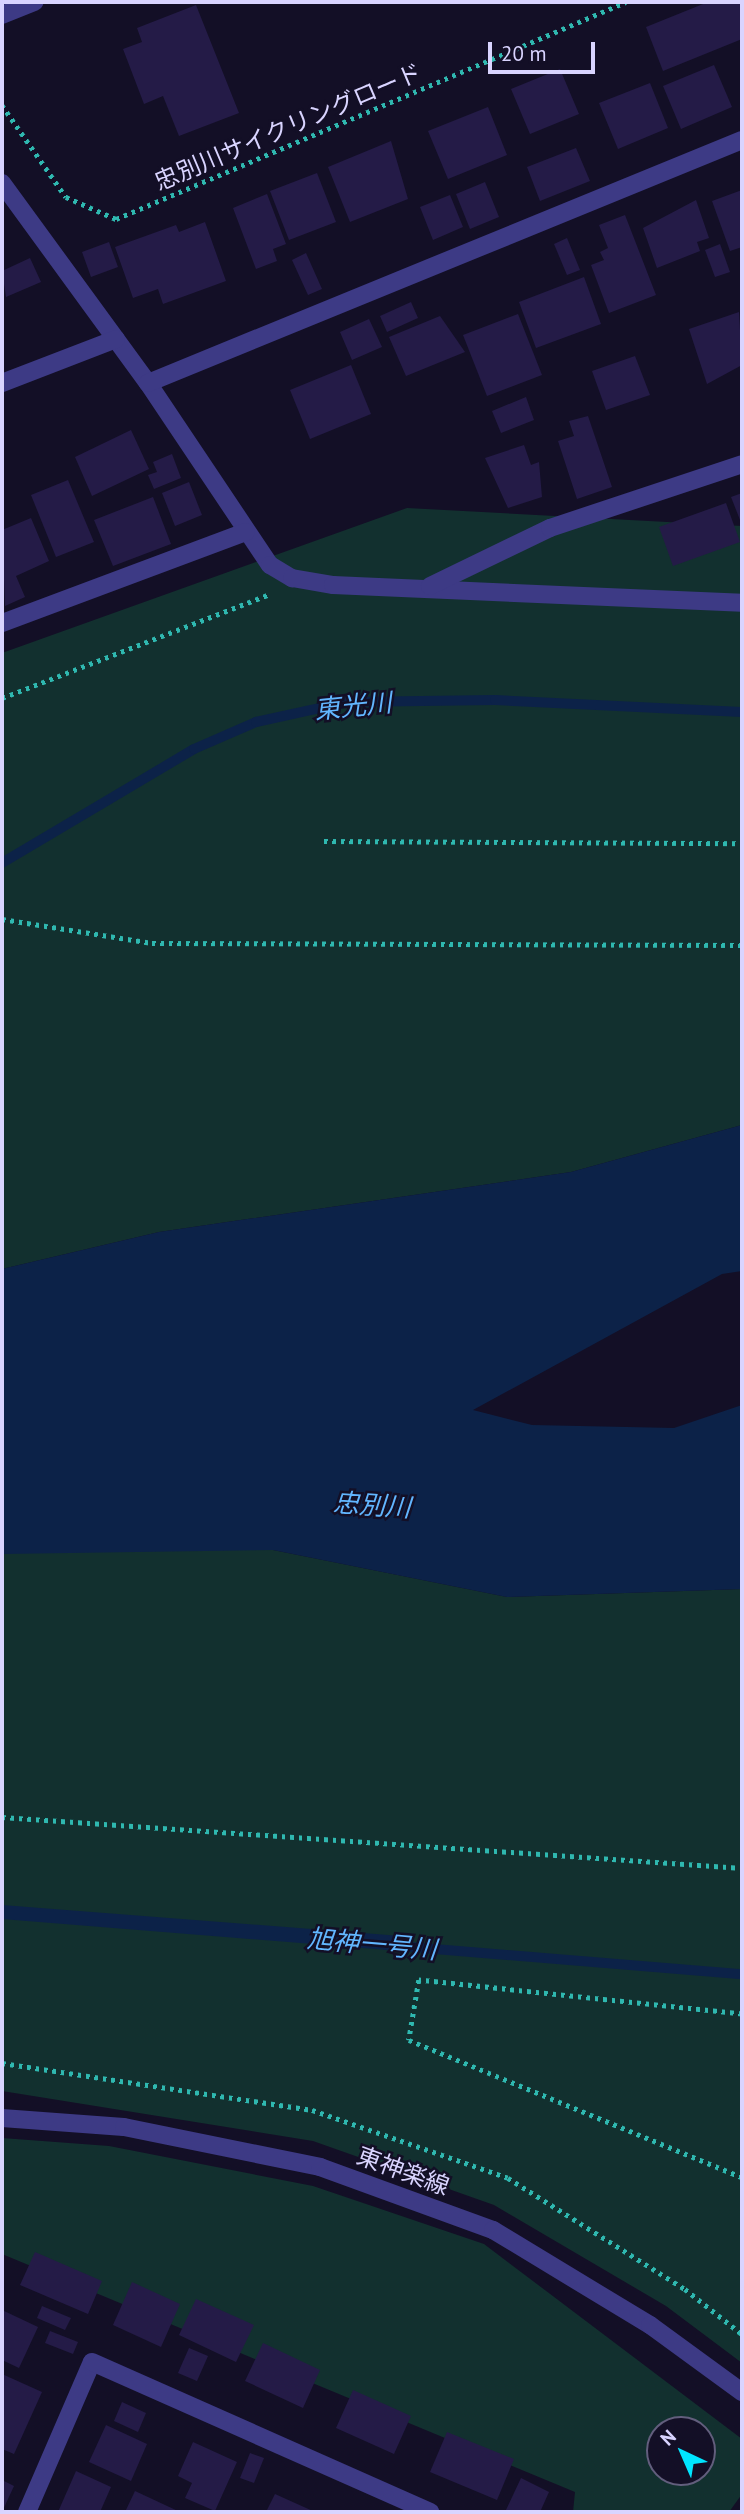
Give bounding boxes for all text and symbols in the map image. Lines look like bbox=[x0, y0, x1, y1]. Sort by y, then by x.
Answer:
scale bar bbox=[492, 28, 599, 72]
text: 20 m bbox=[501, 40, 547, 67]
street label: 忠別川サイクリングロード bbox=[150, 57, 426, 197]
water label: 東光川 bbox=[313, 686, 393, 726]
water label: 忠別川 bbox=[332, 1487, 412, 1523]
water label: 旭神一号川 bbox=[306, 1923, 438, 1965]
street label: 東神楽線 bbox=[353, 2141, 453, 2201]
north arrow bbox=[646, 2416, 716, 2486]
text: N bbox=[655, 2424, 681, 2450]

